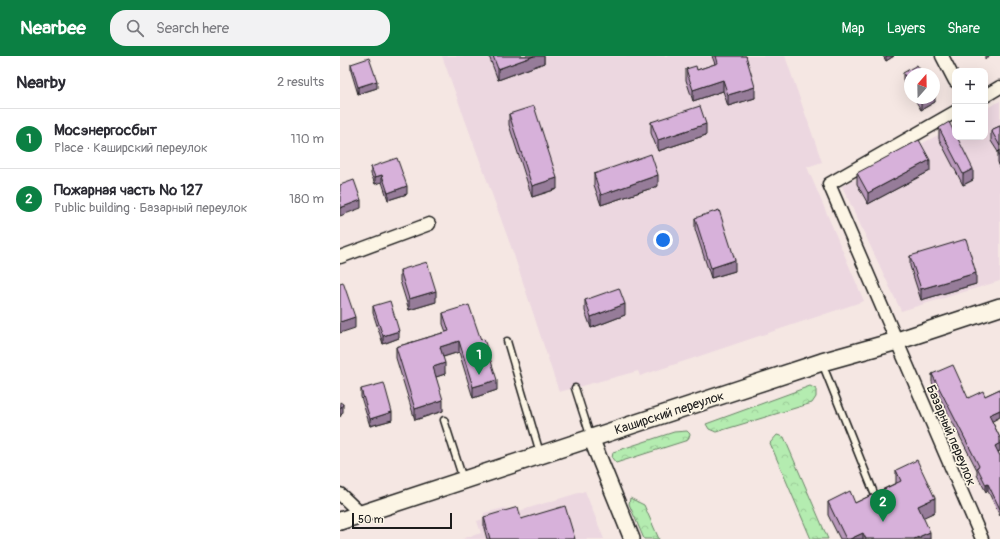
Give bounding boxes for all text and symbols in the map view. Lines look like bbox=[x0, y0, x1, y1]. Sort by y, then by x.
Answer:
search box bbox=[110, 10, 390, 46]
text: Nearbee bbox=[20, 16, 86, 40]
icon: search bbox=[124, 17, 146, 39]
text: Search here bbox=[156, 19, 229, 38]
text: Map bbox=[842, 20, 865, 37]
text: Layers bbox=[887, 20, 925, 37]
text: Share bbox=[947, 20, 980, 37]
north arrow bbox=[904, 68, 940, 104]
map controls bbox=[952, 68, 988, 140]
button: + bbox=[952, 68, 988, 104]
text: Nearby bbox=[16, 72, 65, 93]
text: 2 results bbox=[277, 74, 324, 90]
button: − bbox=[952, 104, 988, 140]
text: Мосэнергосбыт bbox=[54, 121, 157, 140]
text: 1 bbox=[26, 131, 32, 147]
text: 110 m bbox=[291, 131, 324, 147]
text: Place · Каширский переулок bbox=[54, 140, 208, 156]
text: Пожарная часть № 127 bbox=[54, 181, 203, 200]
text: 2 bbox=[25, 191, 33, 207]
text: 180 m bbox=[289, 191, 324, 207]
text: Public building · Базарный переулок bbox=[54, 200, 247, 216]
your location bbox=[653, 230, 673, 250]
pin: 1 bbox=[466, 342, 492, 375]
street label: Базарный переулок bbox=[923, 383, 980, 488]
street label: Каширский переулок bbox=[612, 388, 726, 438]
pin: 2 bbox=[870, 489, 896, 522]
scale bar bbox=[352, 511, 452, 530]
text: 50 m bbox=[358, 513, 384, 526]

